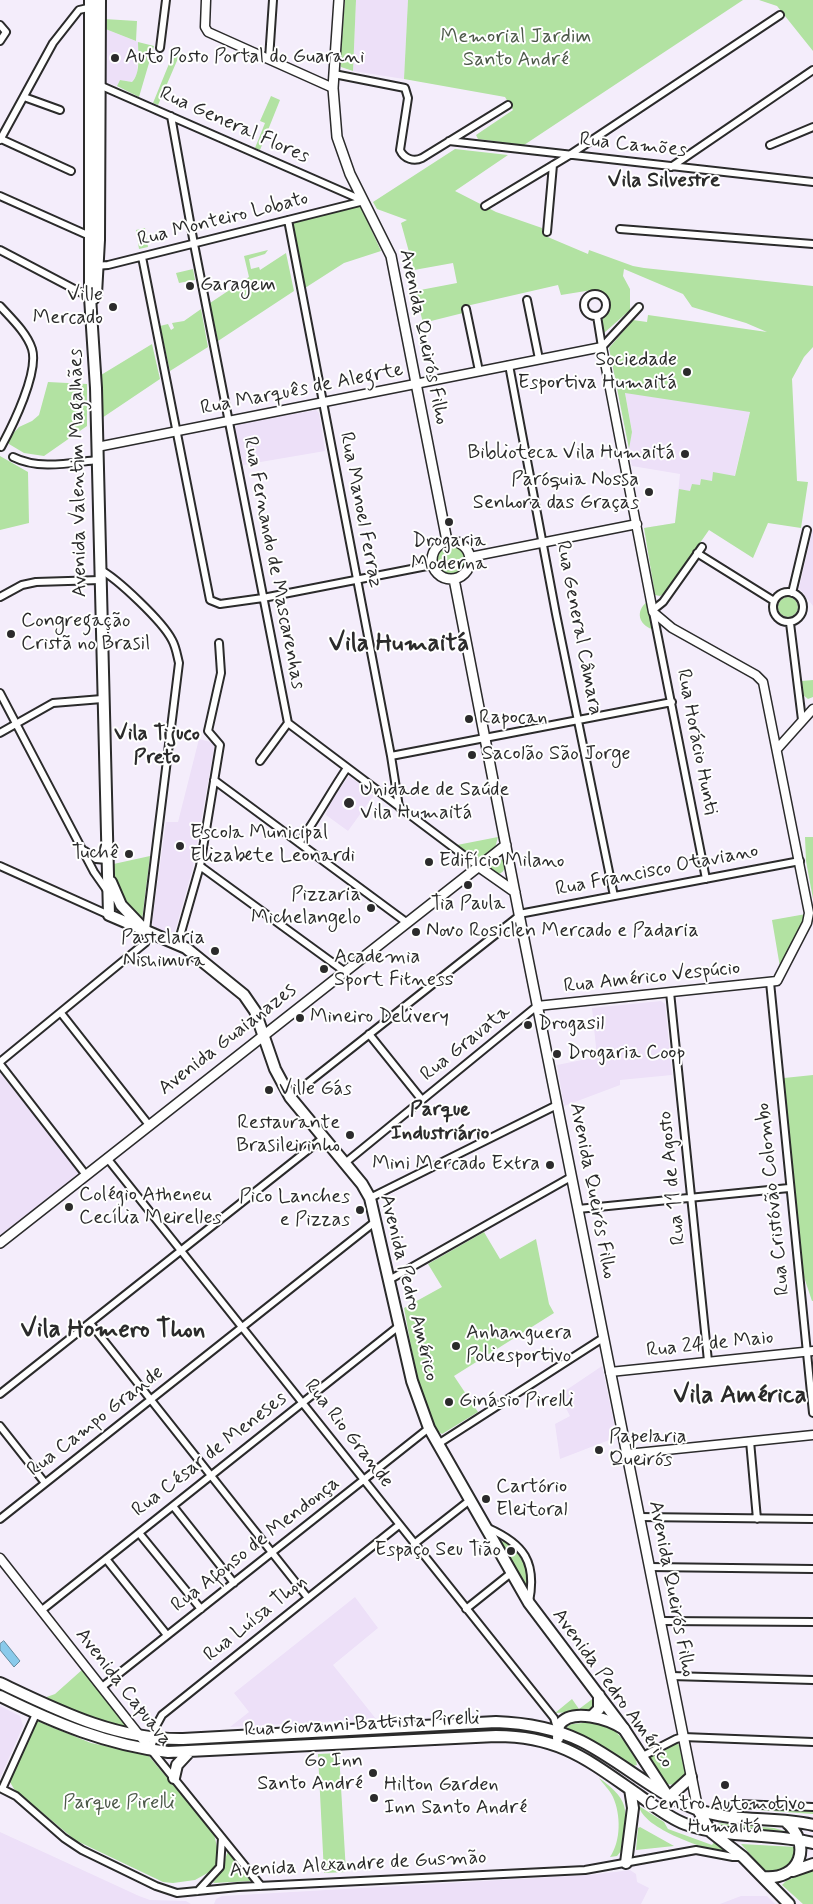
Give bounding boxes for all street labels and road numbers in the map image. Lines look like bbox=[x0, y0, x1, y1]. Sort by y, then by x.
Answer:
street label: Rua General Flores bbox=[155, 82, 313, 170]
street label: Rua Camões bbox=[578, 128, 688, 164]
street label: Rua Monteiro Lobato bbox=[135, 187, 311, 253]
street label: Avenida Queirós Filho bbox=[393, 247, 453, 427]
street label: Avenida Valentim Magalhães bbox=[65, 348, 93, 598]
street label: Rua Marquês de Alegrte bbox=[199, 359, 405, 421]
street label: Rua Manoel Ferraz bbox=[333, 430, 387, 590]
street label: Rua Fernando de Mascarenhas bbox=[237, 435, 309, 691]
street label: Rua General Câmara bbox=[549, 539, 607, 717]
street label: Rua Horácio Hunti bbox=[670, 667, 722, 817]
street label: Rua Francisco Otaviano bbox=[554, 840, 760, 902]
street label: Rua Américo Vespúcio bbox=[563, 957, 741, 999]
street label: Avenida Guaianazes bbox=[154, 979, 302, 1101]
street label: Rua Gravata bbox=[416, 1001, 516, 1087]
street label: Avenida Queirós Filho bbox=[563, 1101, 621, 1281]
street label: Rua Cristóvão Colombo bbox=[752, 1101, 796, 1297]
street label: Rua 11 de Agosto bbox=[654, 1110, 692, 1246]
street label: Avenida Pedro Américo bbox=[373, 1192, 443, 1384]
street label: Rua 24 de Maio bbox=[645, 1326, 775, 1364]
street label: Rua Campo Grande bbox=[23, 1361, 169, 1483]
street label: Rua Rio Grande bbox=[298, 1375, 398, 1493]
street label: Rua César de Meneses bbox=[128, 1387, 292, 1523]
street label: Rua Afonso de Mendonça bbox=[167, 1472, 345, 1618]
street label: Avenida Queirós Filho bbox=[642, 1499, 700, 1679]
street label: Rua Luísa Thon bbox=[200, 1570, 312, 1668]
street label: Avenida Pedro Américo bbox=[546, 1604, 678, 1774]
street label: Avenida Capuava bbox=[69, 1624, 177, 1752]
street label: Rua Giovanni Battista Pirelli bbox=[244, 1707, 480, 1743]
street label: Avenida Alexandre de Gusmão bbox=[229, 1846, 487, 1884]

